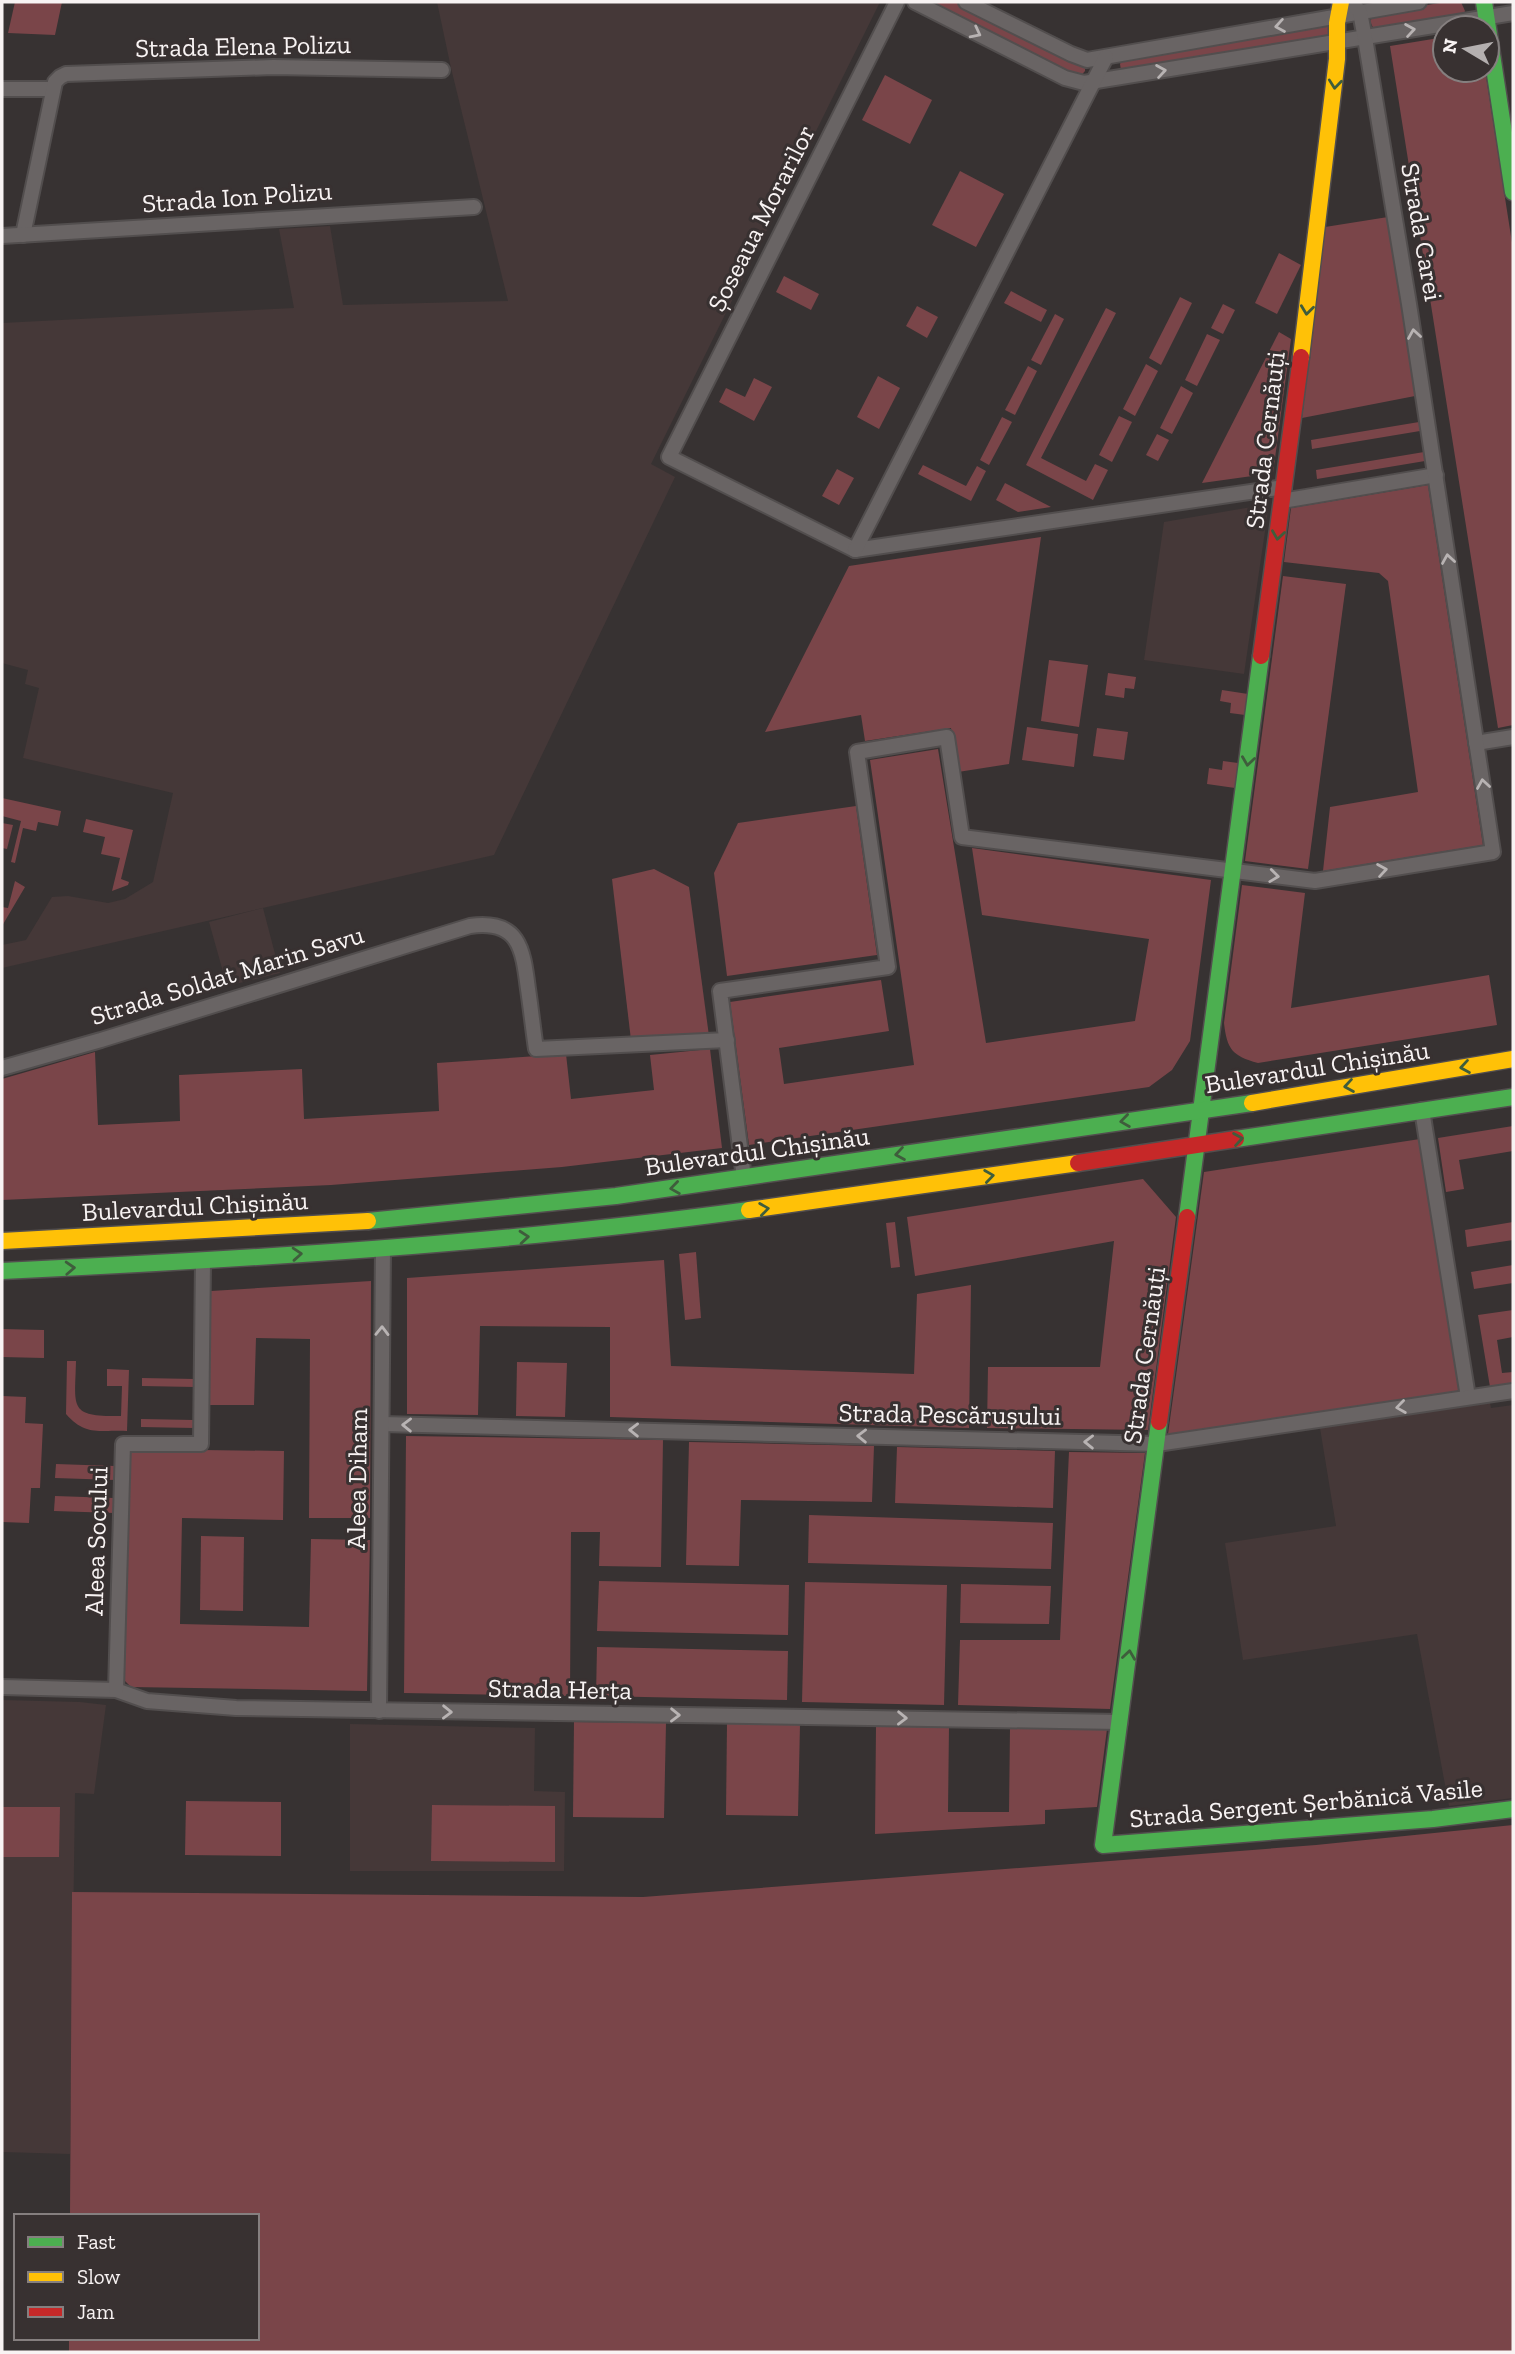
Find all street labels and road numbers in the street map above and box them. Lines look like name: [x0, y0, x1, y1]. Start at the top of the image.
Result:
street label: Strada Elena Polizu: [135, 28, 352, 64]
street label: Șoseaua Morarilor: [700, 119, 822, 317]
street label: Strada Carei: [1394, 161, 1450, 303]
street label: Strada Ion Polizu: [141, 174, 333, 220]
street label: Strada Cernăuți: [1238, 349, 1292, 531]
street label: Strada Soldat Marin Savu: [86, 918, 368, 1032]
street label: Bulevardul Chișinău: [1203, 1033, 1432, 1101]
street label: Bulevardul Chișinău: [643, 1119, 872, 1183]
street label: Bulevardul Chișinău: [81, 1184, 309, 1228]
street label: Strada Cernăuți: [1116, 1264, 1172, 1446]
street label: Strada Pescărușului: [838, 1396, 1062, 1432]
street label: Aleea Diham: [340, 1407, 374, 1550]
street label: Aleea Socului: [77, 1466, 115, 1616]
street label: Strada Herța: [488, 1672, 633, 1706]
street label: Strada Sergent Șerbănică Vasile: [1128, 1772, 1484, 1834]

